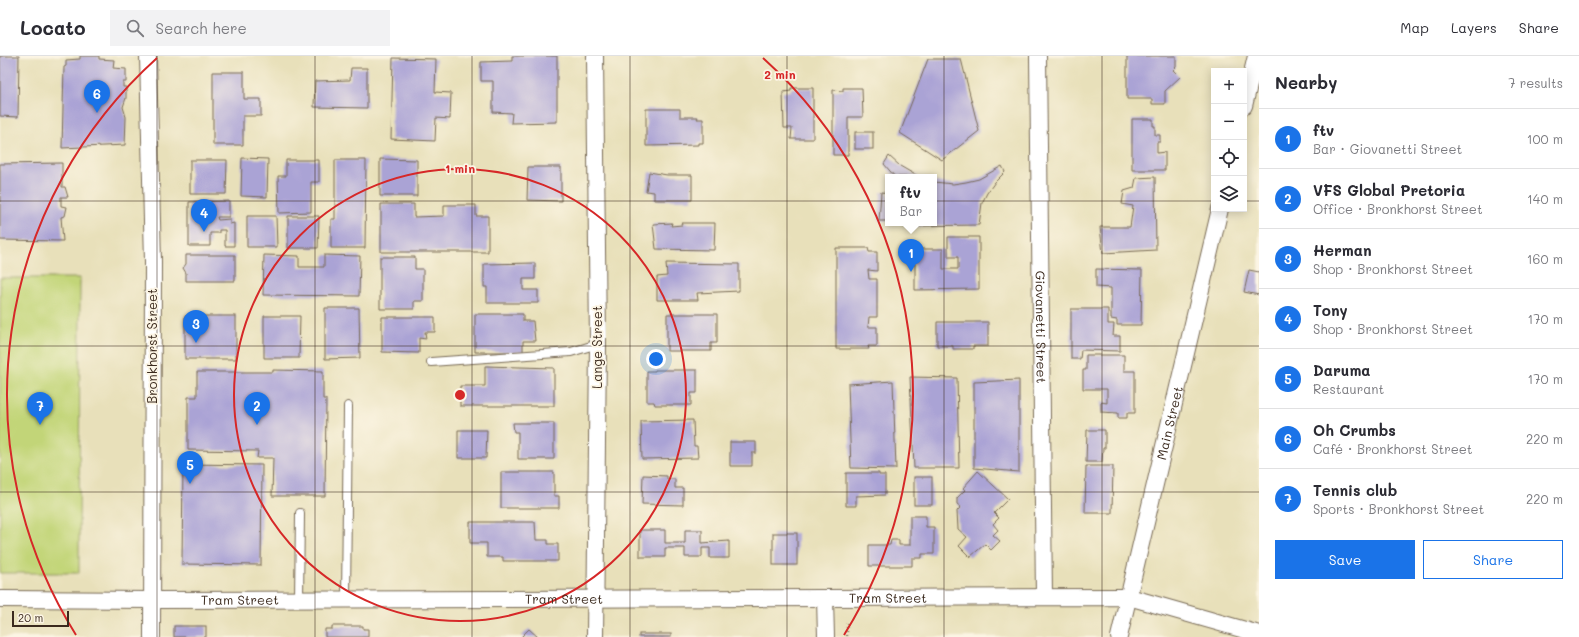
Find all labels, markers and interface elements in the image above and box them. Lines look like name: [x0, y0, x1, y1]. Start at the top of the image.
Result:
search box: [110, 10, 390, 46]
text: Locato: [20, 15, 86, 40]
icon: search: [124, 17, 146, 39]
text: Search here: [156, 18, 247, 38]
text: Map: [1400, 18, 1429, 37]
text: Layers: [1451, 18, 1497, 37]
text: Share: [1519, 18, 1559, 37]
text: 2 min: [764, 66, 796, 82]
map controls: [1211, 68, 1247, 212]
button: +: [1211, 68, 1247, 104]
text: Nearby: [1275, 71, 1337, 93]
text: 7 results: [1508, 74, 1563, 91]
pin: 6: [84, 80, 110, 113]
button: −: [1211, 104, 1247, 140]
text: ftv: [1313, 120, 1334, 140]
text: 1: [1285, 130, 1291, 147]
text: 100 m: [1527, 130, 1563, 147]
button: locate: [1211, 140, 1247, 176]
text: Bar · Giovanetti Street: [1313, 140, 1462, 157]
text: 1 min: [445, 160, 475, 176]
popup: [885, 174, 937, 226]
button: layers: [1211, 176, 1247, 212]
text: VFS Global Pretoria: [1313, 180, 1465, 200]
text: ftv: [900, 182, 921, 202]
text: 2: [1284, 190, 1292, 207]
text: 140 m: [1527, 190, 1563, 207]
pin: 4: [191, 199, 217, 232]
text: Office · Bronkhorst Street: [1313, 200, 1483, 217]
text: Bar: [900, 202, 922, 219]
pin: 1: [898, 239, 924, 272]
text: Herman: [1313, 240, 1372, 260]
text: 3: [1284, 250, 1292, 267]
text: 160 m: [1527, 250, 1563, 267]
text: Shop · Bronkhorst Street: [1313, 260, 1473, 277]
street label: Giovanetti Street: [1032, 271, 1051, 384]
street label: Bronkhorst Street: [143, 288, 160, 404]
text: Tony: [1313, 300, 1348, 320]
street label: Lange Street: [588, 305, 605, 389]
pin: 3: [183, 310, 209, 343]
text: 4: [1284, 310, 1292, 327]
text: 170 m: [1527, 310, 1563, 327]
text: Shop · Bronkhorst Street: [1313, 320, 1473, 337]
your location: [646, 349, 666, 369]
text: Daruma: [1313, 360, 1371, 380]
text: 5: [1284, 370, 1292, 387]
text: 170 m: [1527, 370, 1563, 387]
text: Restaurant: [1313, 380, 1384, 397]
street label: Main Street: [1152, 384, 1186, 461]
centre of rings: [453, 388, 467, 402]
pin: 7: [27, 392, 53, 425]
pin: 2: [244, 392, 270, 425]
text: Oh Crumbs: [1313, 420, 1396, 440]
text: 6: [1284, 430, 1292, 447]
text: 220 m: [1526, 430, 1563, 447]
text: Café · Bronkhorst Street: [1313, 440, 1473, 457]
pin: 5: [177, 451, 203, 484]
text: Tennis club: [1313, 480, 1397, 500]
text: 7: [1284, 490, 1292, 507]
text: 220 m: [1526, 490, 1563, 507]
text: Sports · Bronkhorst Street: [1313, 500, 1484, 517]
button: Save: [1275, 540, 1415, 579]
button: Share: [1423, 540, 1563, 579]
street label: Tram Street: [849, 589, 927, 606]
street label: Tram Street: [525, 590, 603, 607]
street label: Tram Street: [201, 591, 279, 608]
scale bar: [12, 609, 69, 628]
text: 20 m: [18, 610, 43, 625]

